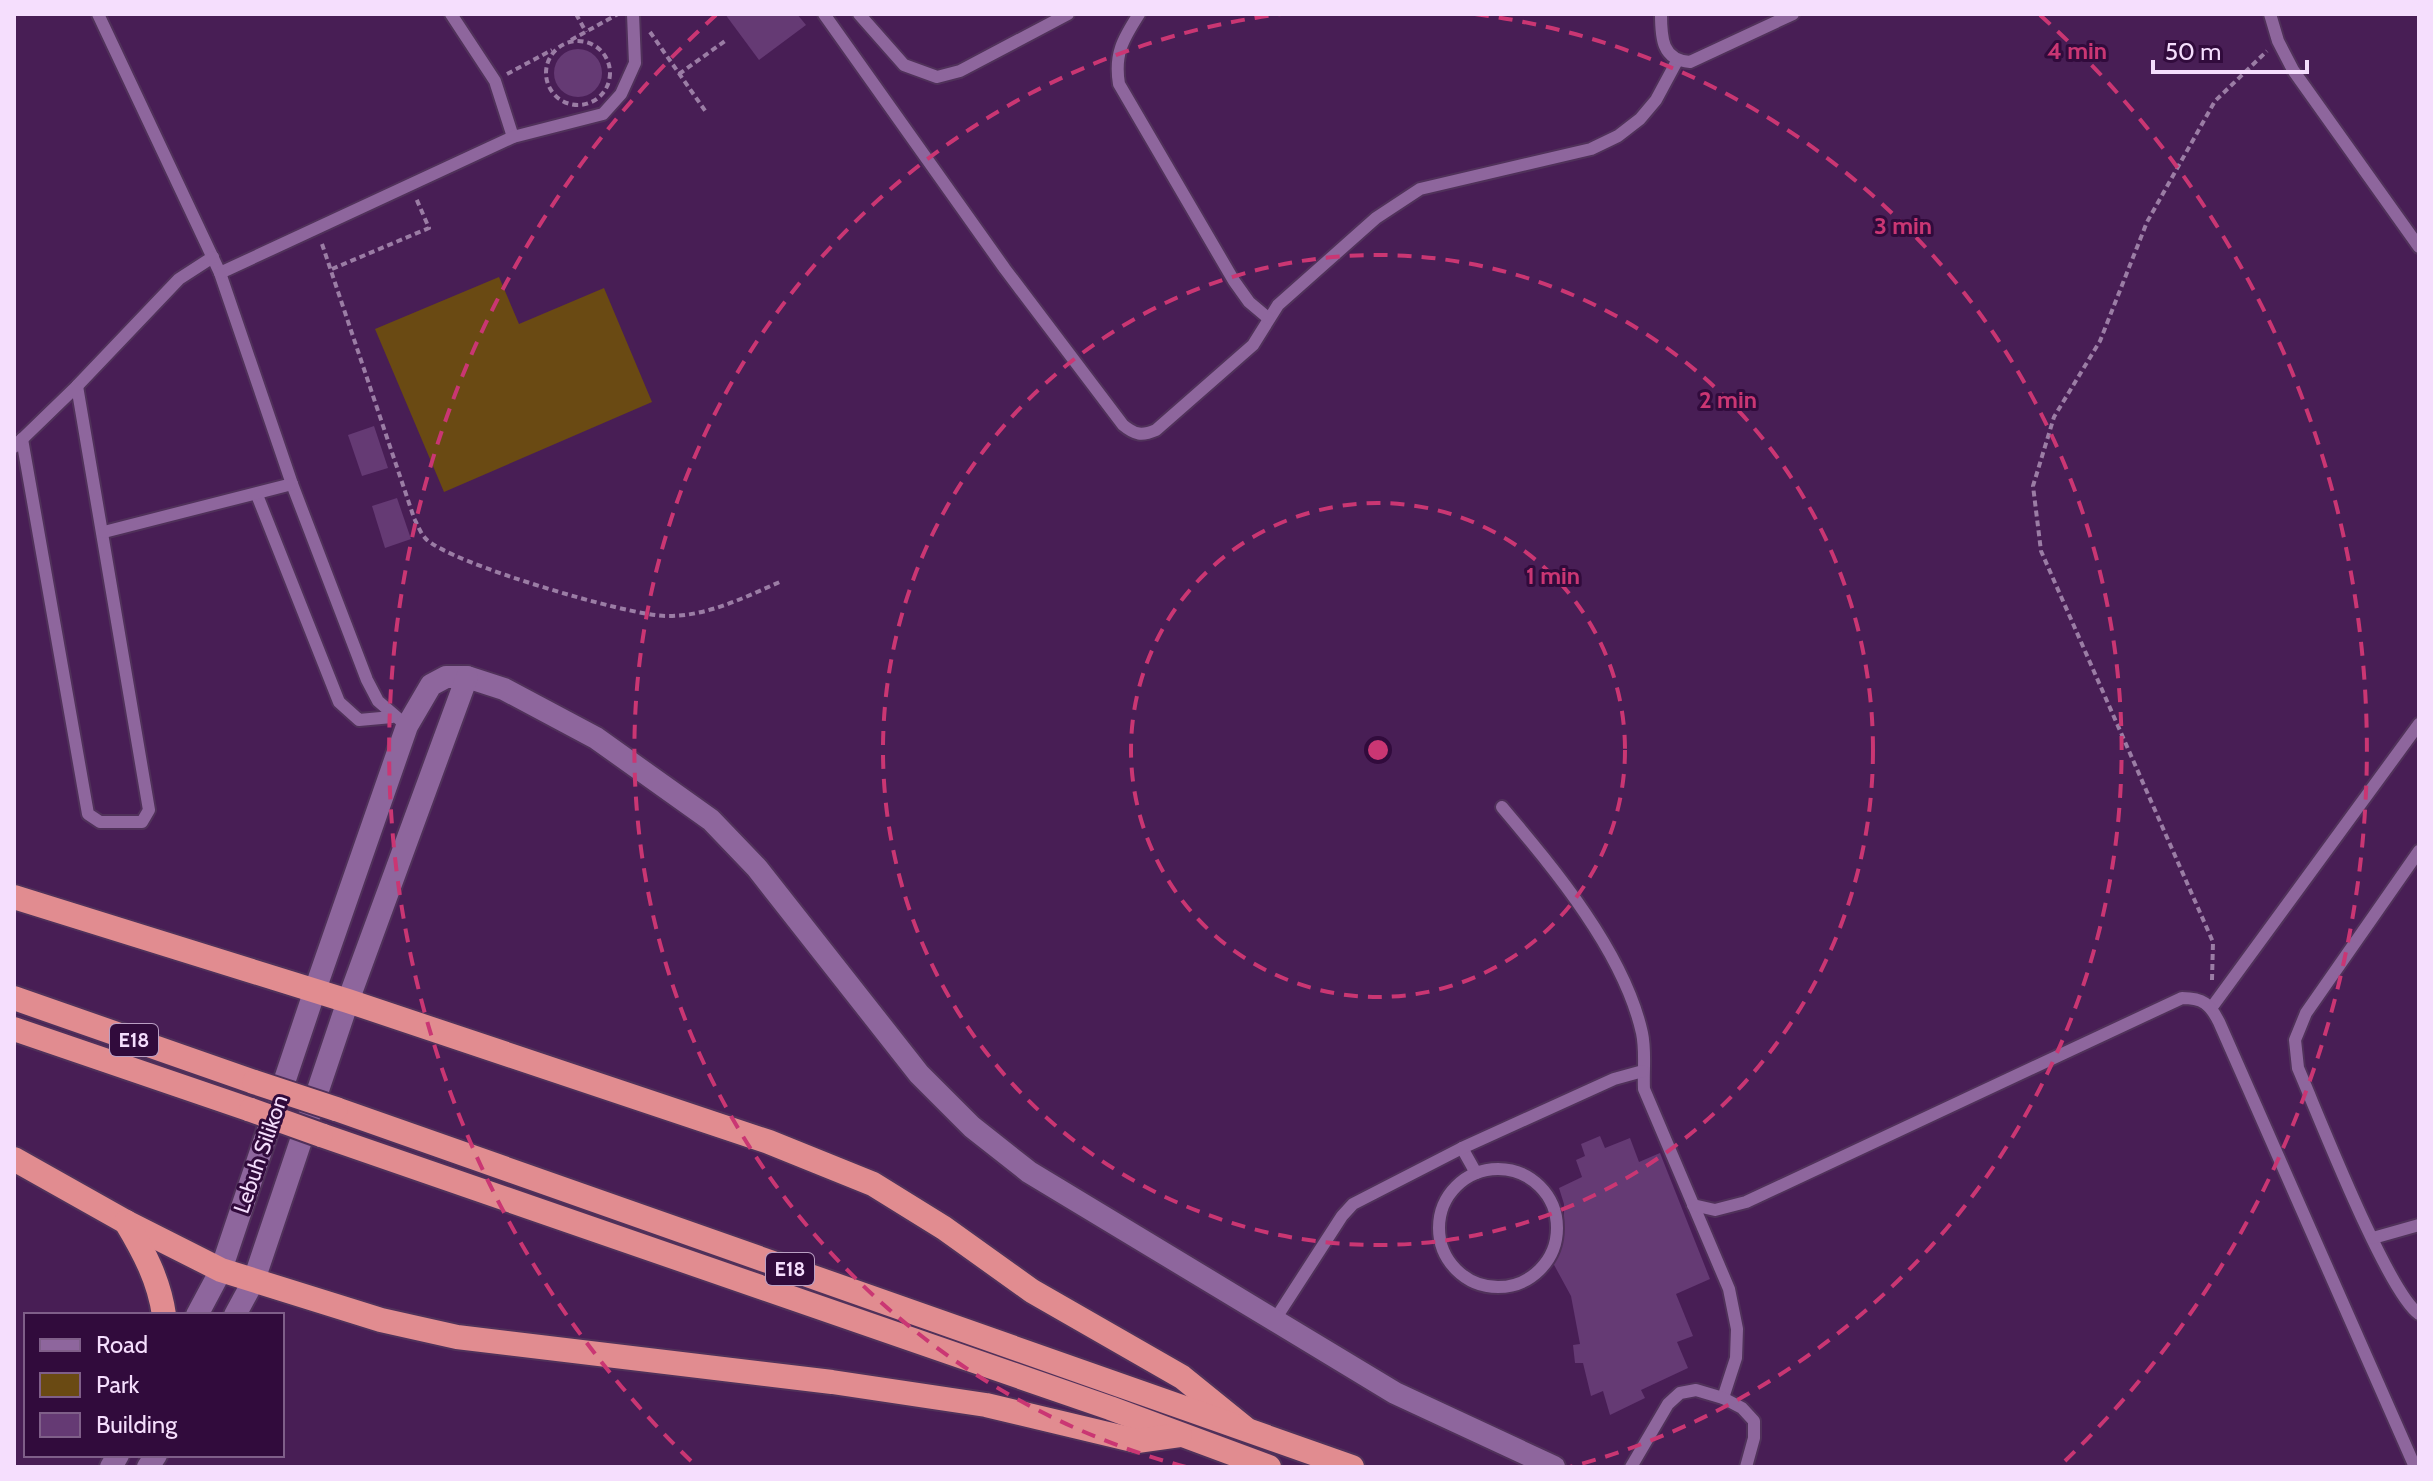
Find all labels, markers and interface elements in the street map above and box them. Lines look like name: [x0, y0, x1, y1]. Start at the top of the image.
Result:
scale bar: [2153, 24, 2307, 74]
text: 4 min: [2047, 36, 2107, 65]
text: 50 m: [2165, 37, 2221, 66]
text: 3 min: [1874, 211, 1932, 240]
text: 2 min: [1699, 385, 1757, 414]
text: 1 min: [1526, 561, 1580, 590]
centre of rings: [1364, 736, 1392, 764]
road number: E18: [110, 1024, 158, 1056]
street label: Lebuh Silikon: [228, 1091, 293, 1217]
road number: E18: [766, 1253, 814, 1285]
legend: [24, 1313, 284, 1457]
text: Road: [96, 1330, 148, 1359]
text: Park: [96, 1370, 139, 1399]
text: Building: [96, 1410, 178, 1439]

